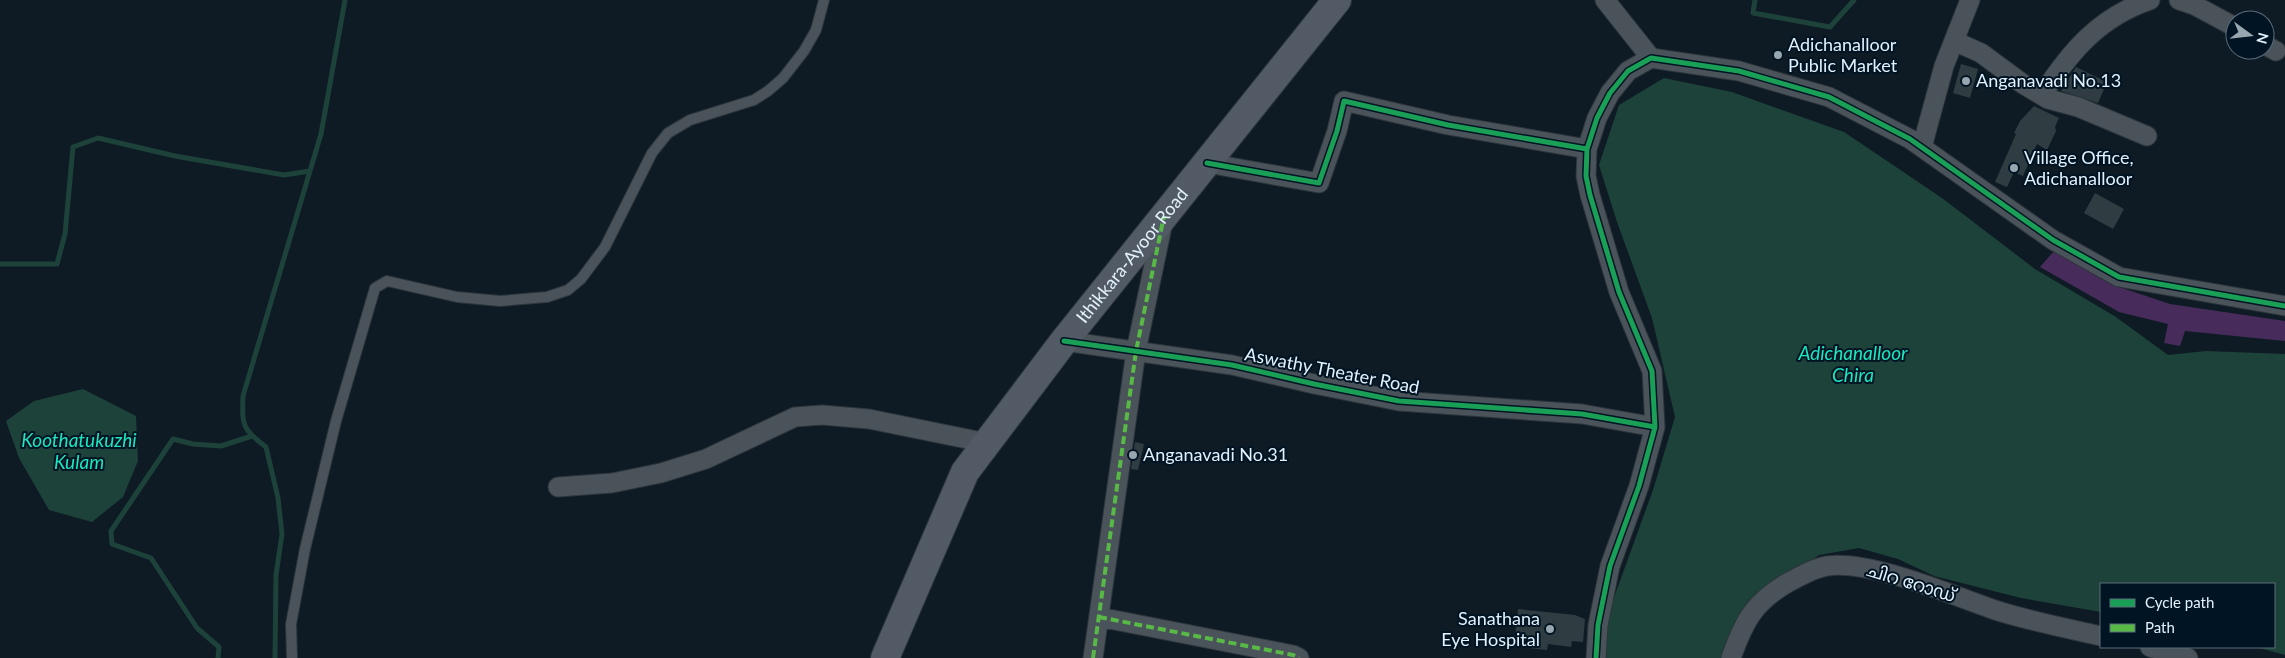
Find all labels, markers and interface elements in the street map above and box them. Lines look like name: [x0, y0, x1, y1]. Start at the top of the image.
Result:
north arrow: [2225, 10, 2275, 60]
text: N: [2253, 31, 2273, 46]
place label: Adichanalloor Public Market: [1788, 33, 1898, 76]
marker: Adichanalloor Public Market: [1772, 49, 1784, 61]
place label: Anganavadi No.13: [1976, 69, 2121, 91]
marker: Anganavadi No.13: [1960, 75, 1972, 87]
place label: Village Office, Adichanalloor: [2024, 146, 2134, 189]
marker: Village Office, Adichanalloor: [2008, 162, 2020, 174]
street label: Ithikkara-Ayoor Road: [1071, 183, 1192, 327]
water label: Adichanalloor Chira: [1797, 341, 1908, 386]
street label: Aswathy Theater Road: [1243, 342, 1421, 398]
water label: Koothatukuzhi Kulam: [21, 428, 137, 473]
place label: Anganavadi No.31: [1143, 443, 1288, 465]
marker: Anganavadi No.31: [1127, 449, 1139, 461]
street label: ചിറ റോഡ്: [1864, 558, 1960, 607]
legend: [2100, 583, 2275, 648]
text: Cycle path: [2145, 593, 2214, 611]
place label: Sanathana Eye Hospital: [1441, 607, 1540, 650]
text: Path: [2145, 618, 2175, 636]
marker: Sanathana Eye Hospital: [1544, 623, 1556, 635]

